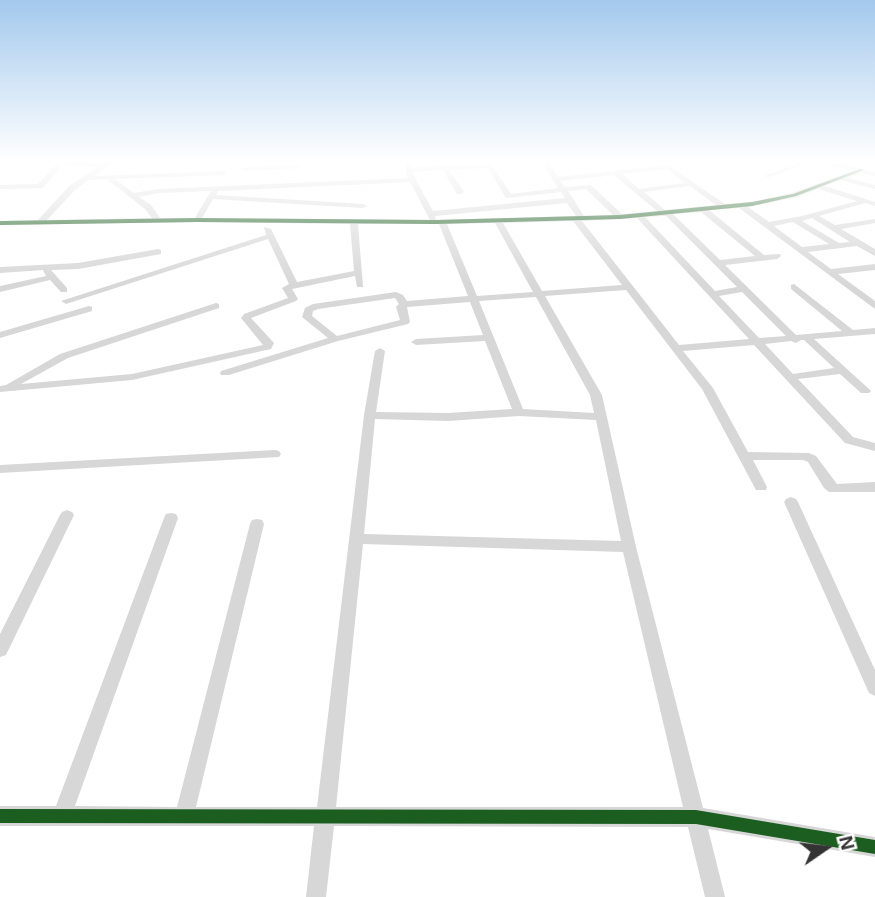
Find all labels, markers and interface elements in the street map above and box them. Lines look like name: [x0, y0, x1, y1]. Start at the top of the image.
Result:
north arrow: [791, 813, 861, 883]
text: N: [835, 834, 859, 852]

